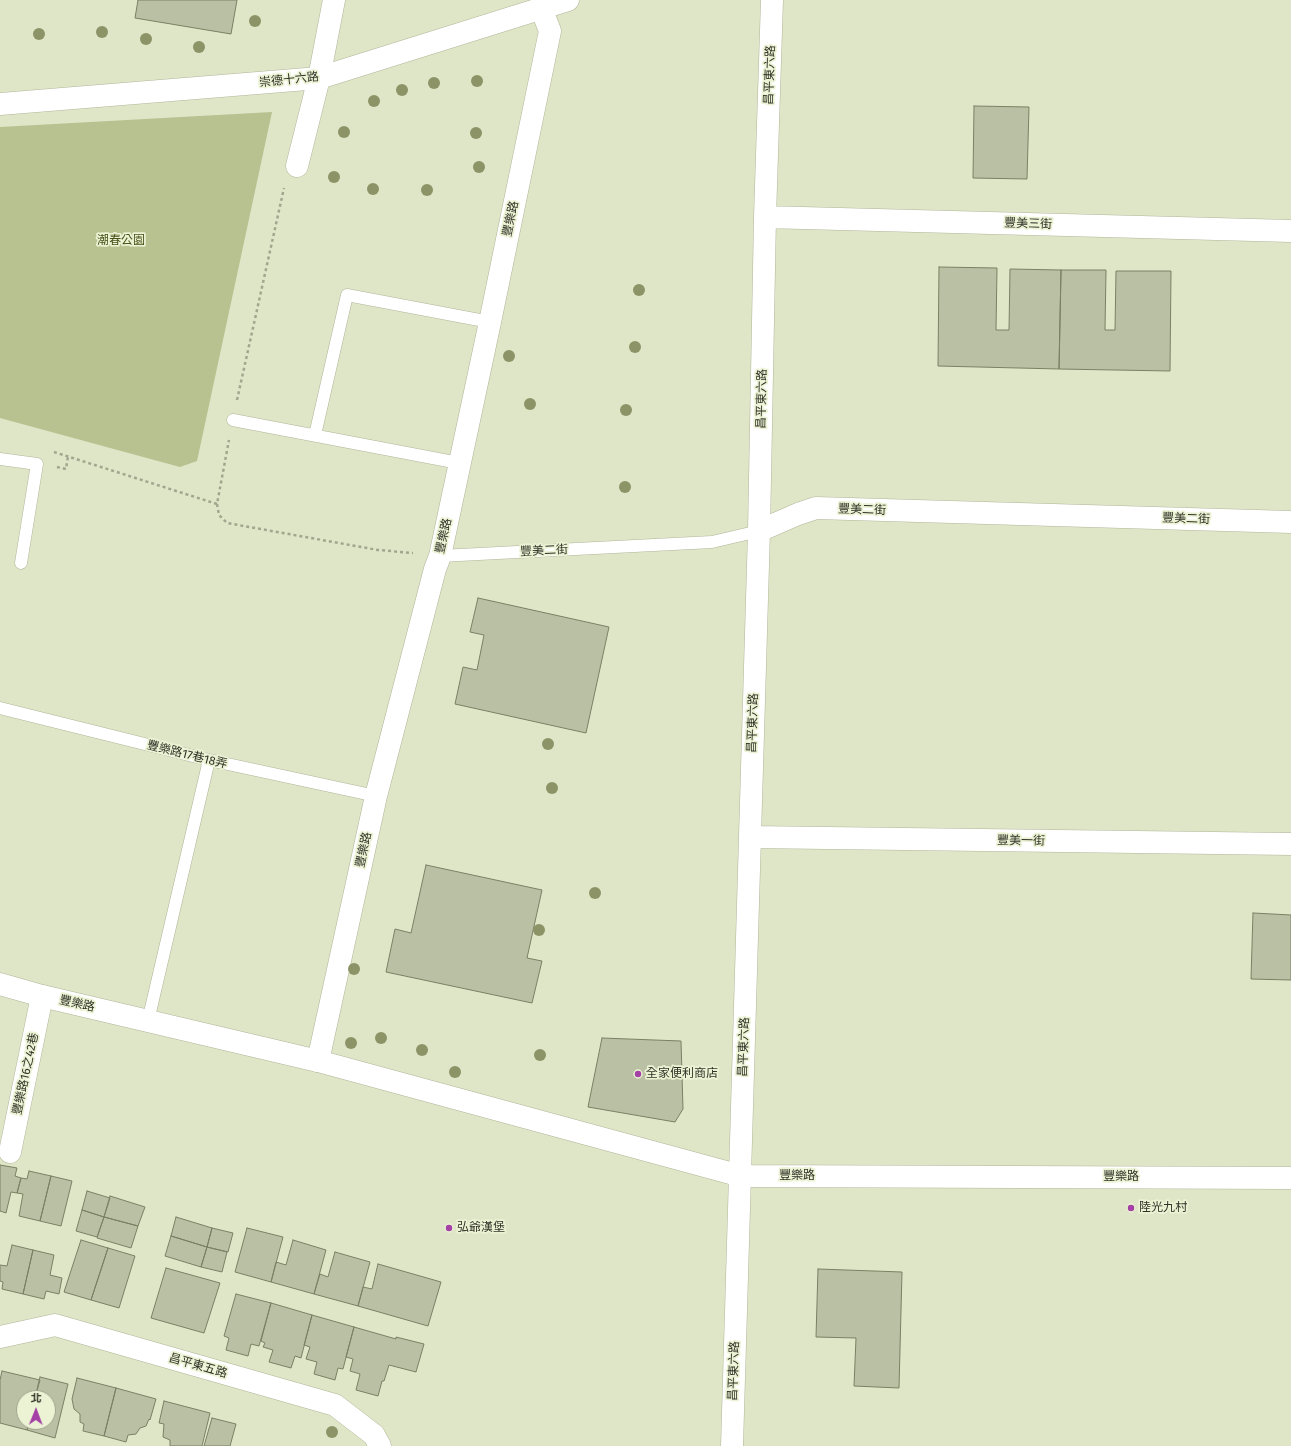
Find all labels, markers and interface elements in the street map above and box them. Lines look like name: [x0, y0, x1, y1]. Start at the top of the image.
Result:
street label: 昌平東六路: [762, 45, 778, 105]
street label: 崇德十六路: [258, 70, 320, 90]
street label: 豐樂路: [500, 200, 522, 238]
street label: 豐美三街: [1004, 216, 1052, 232]
park label: 潮春公園: [97, 234, 145, 248]
street label: 昌平東六路: [754, 369, 770, 429]
street label: 豐美二街: [838, 502, 886, 518]
street label: 豐美二街: [1162, 511, 1210, 527]
street label: 豐樂路: [433, 517, 455, 555]
street label: 豐美二街: [520, 543, 568, 559]
street label: 昌平東六路: [745, 693, 761, 753]
street label: 豐樂路17巷18弄: [145, 738, 229, 772]
street label: 豐樂路: [353, 831, 375, 869]
street label: 豐美一街: [997, 833, 1045, 849]
street label: 豐樂路: [58, 993, 96, 1015]
street label: 昌平東六路: [736, 1017, 752, 1077]
street label: 豐樂路16之42巷: [10, 1032, 42, 1116]
place label: 全家便利商店: [646, 1067, 718, 1081]
marker: 全家便利商店: [633, 1069, 643, 1079]
street label: 豐樂路: [779, 1169, 815, 1183]
street label: 豐樂路: [1103, 1170, 1139, 1184]
place label: 陸光九村: [1139, 1201, 1187, 1215]
marker: 陸光九村: [1126, 1203, 1136, 1213]
place label: 弘爺漢堡: [457, 1221, 505, 1235]
marker: 弘爺漢堡: [444, 1223, 454, 1233]
street label: 昌平東六路: [726, 1341, 742, 1401]
street label: 昌平東五路: [167, 1351, 229, 1381]
north arrow: [16, 1390, 56, 1430]
text: 北: [31, 1392, 42, 1405]

